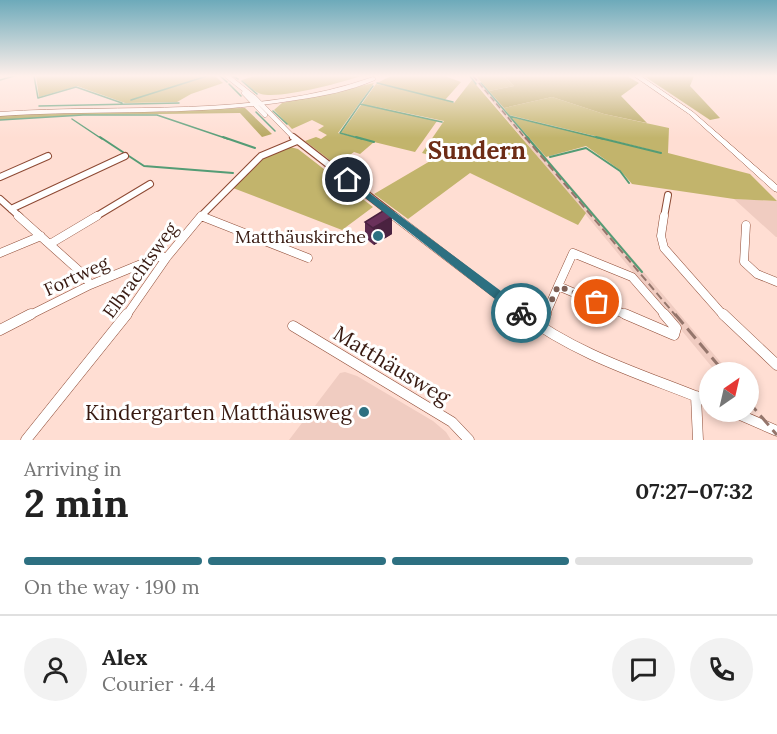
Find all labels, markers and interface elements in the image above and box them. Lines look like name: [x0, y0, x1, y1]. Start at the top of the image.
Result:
district label: Sundern: [428, 135, 526, 166]
pin: [322, 154, 373, 205]
icon: home: [331, 163, 364, 196]
street label: Elbrachtsweg: [98, 217, 183, 322]
place label: Matthäuskirche: [235, 225, 366, 248]
marker: Matthäuskirche: [371, 229, 385, 243]
street label: Fortweg: [40, 251, 113, 301]
pin: [571, 276, 622, 327]
courier: [491, 283, 551, 343]
icon: bag: [580, 285, 613, 318]
icon: bike: [505, 297, 538, 330]
street label: Matthäusweg: [329, 320, 456, 411]
north arrow: [699, 362, 759, 422]
map controls: [699, 362, 759, 422]
place label: Kindergarten Matthäusweg: [85, 399, 352, 426]
marker: Kindergarten Matthäusweg: [357, 405, 371, 419]
text: Arriving in: [24, 456, 121, 481]
text: 07:27–07:32: [635, 477, 753, 505]
text: 2 min: [24, 478, 129, 528]
text: On the way · 190 m: [24, 574, 200, 599]
button: person: [24, 638, 87, 701]
button: chat: [612, 638, 675, 701]
button: phone: [690, 638, 753, 701]
text: Alex: [102, 643, 147, 671]
text: Courier · 4.4: [102, 671, 216, 696]

